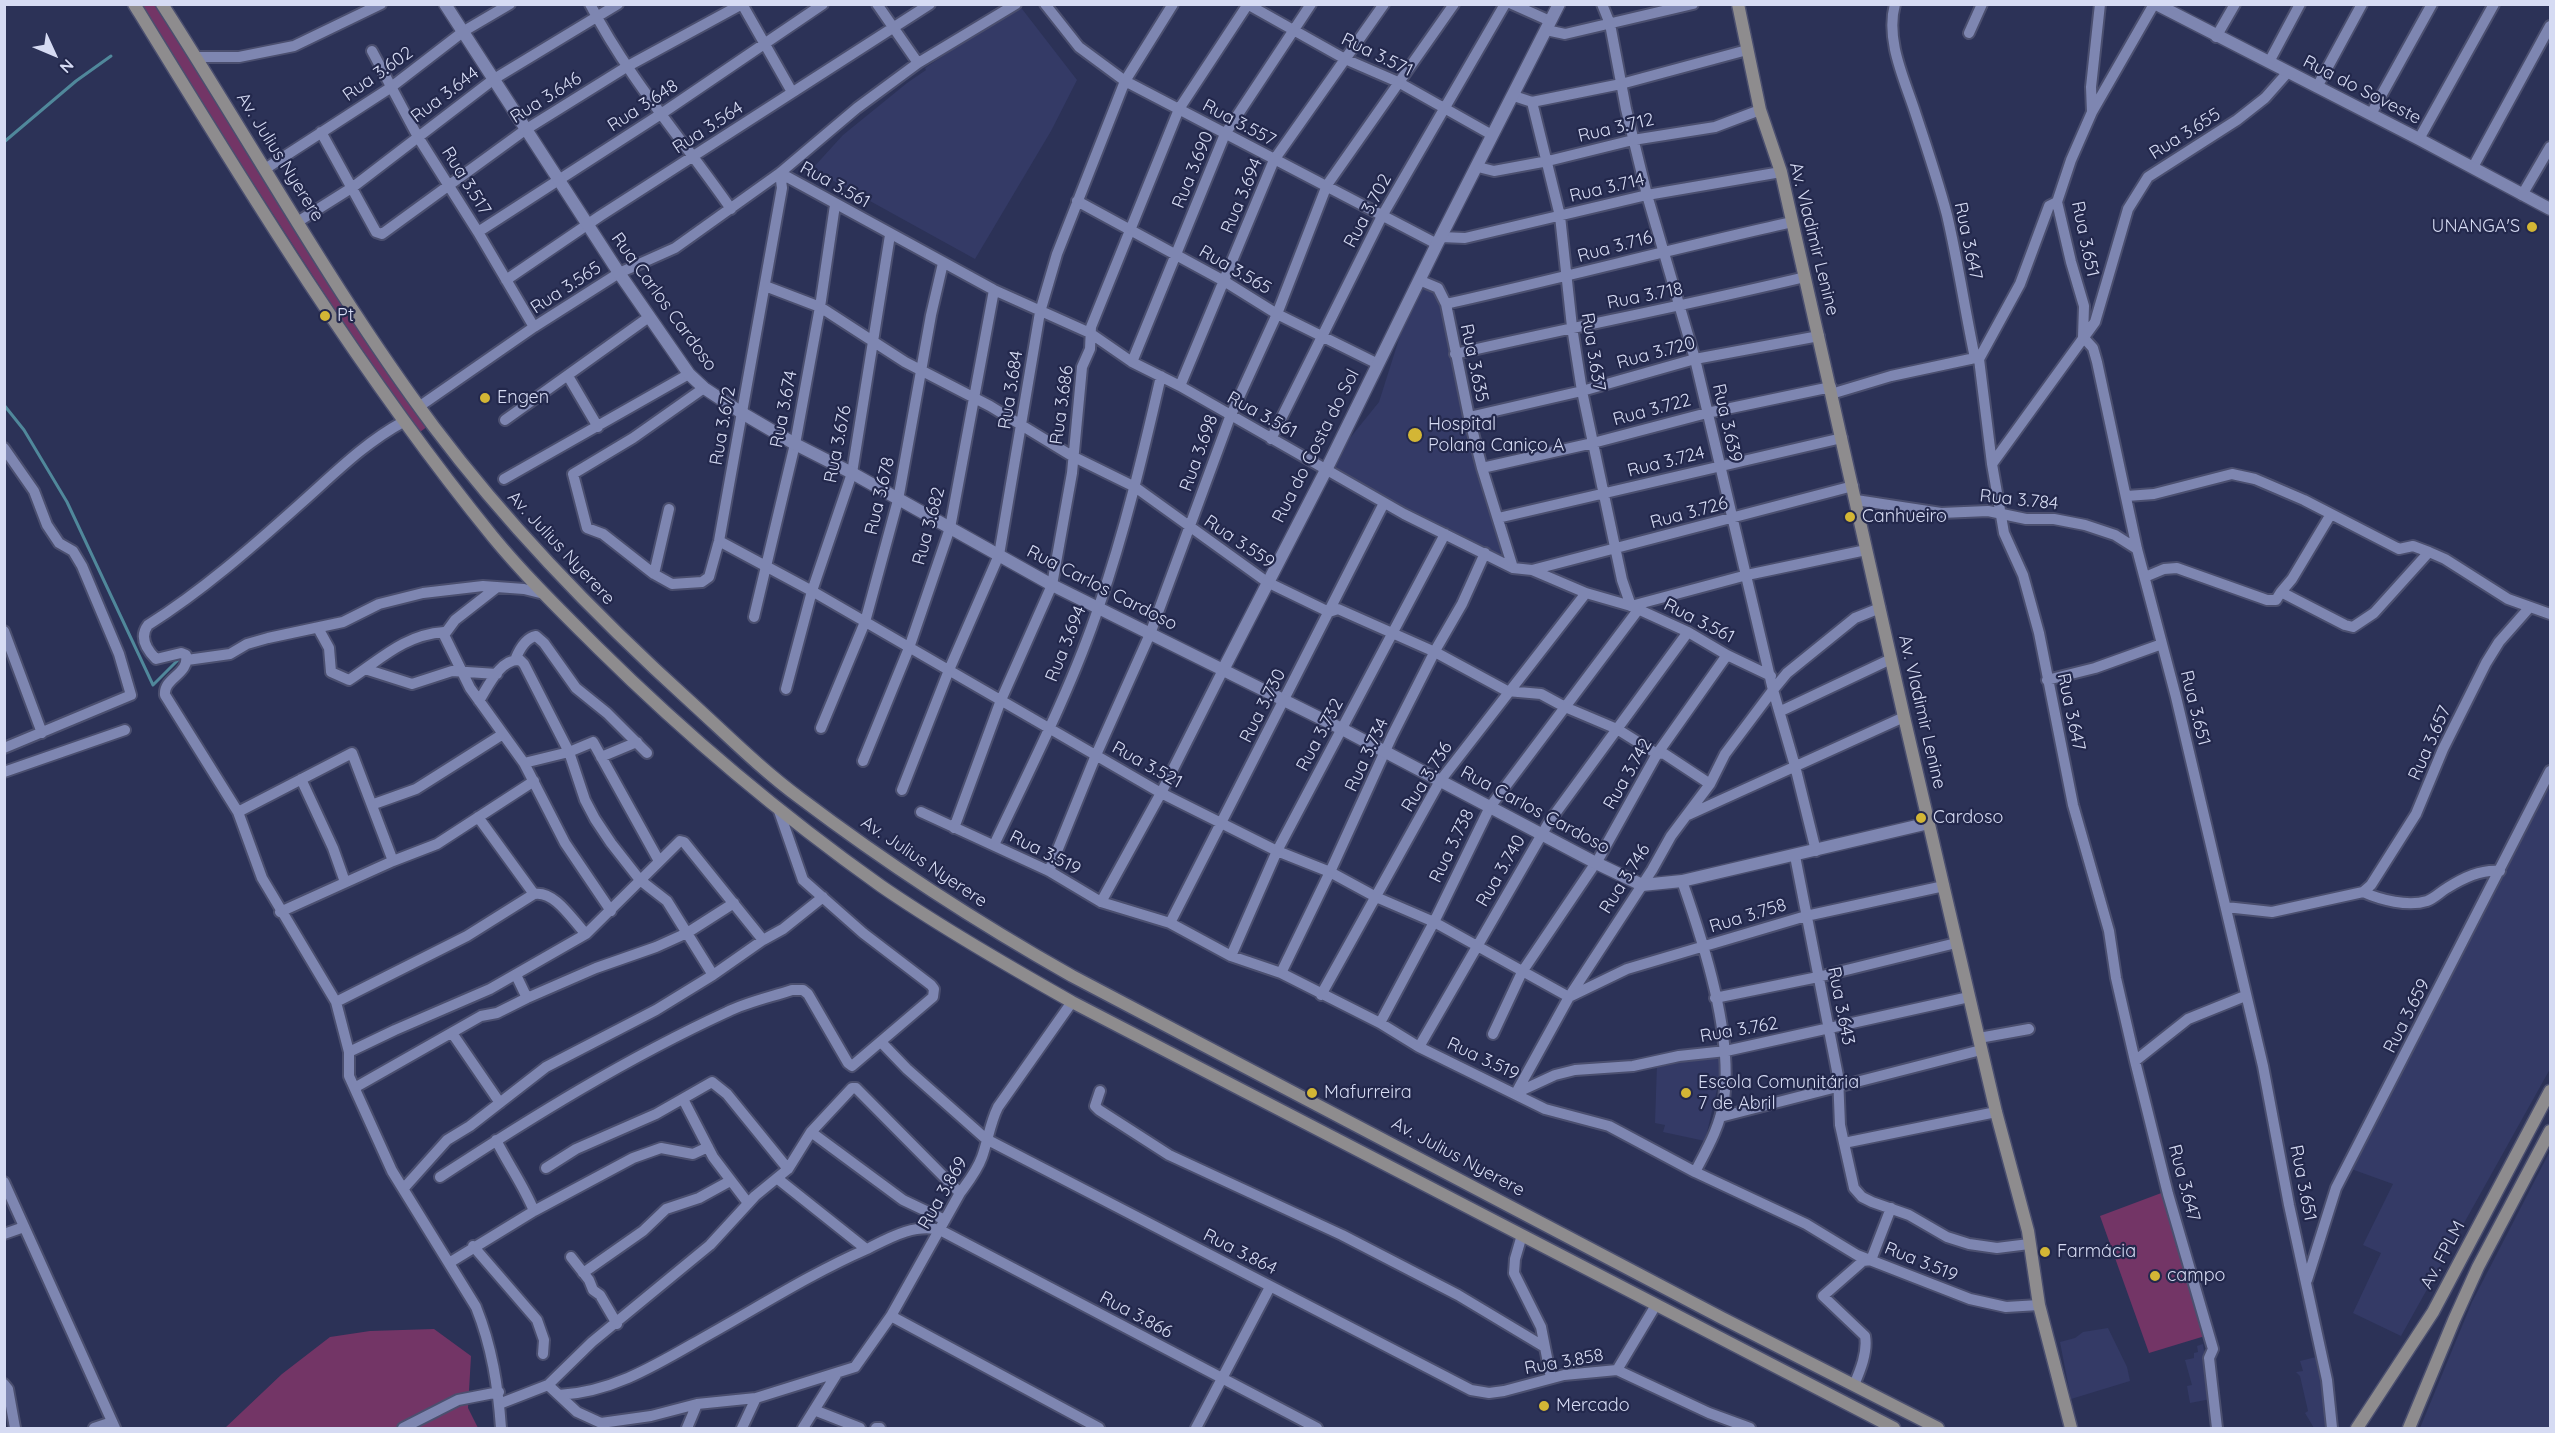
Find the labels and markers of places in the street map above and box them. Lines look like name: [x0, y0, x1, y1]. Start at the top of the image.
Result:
place label: UNANGA'S: [2432, 216, 2520, 238]
marker: UNANGA'S: [2525, 220, 2539, 234]
place label: Pt: [337, 305, 354, 327]
marker: Pt: [318, 309, 332, 323]
place label: Engen: [497, 387, 549, 409]
marker: Engen: [478, 391, 492, 405]
place label: Hospital Polana Caniço A: [1428, 414, 1564, 456]
marker: Hospital Polana Caniço A: [1406, 426, 1424, 444]
place label: Canhueiro: [1862, 506, 1947, 528]
marker: Canhueiro: [1843, 510, 1857, 524]
place label: Cardoso: [1933, 807, 2003, 829]
marker: Cardoso: [1914, 811, 1928, 825]
place label: Escola Comunitária 7 de Abril: [1698, 1072, 1859, 1114]
place label: Mafurreira: [1324, 1082, 1412, 1104]
marker: Mafurreira: [1305, 1086, 1319, 1100]
marker: Escola Comunitária 7 de Abril: [1679, 1086, 1693, 1100]
place label: Farmácia: [2057, 1241, 2136, 1263]
marker: Farmácia: [2038, 1245, 2052, 1259]
place label: campo: [2167, 1265, 2225, 1287]
marker: campo: [2148, 1269, 2162, 1283]
place label: Mercado: [1556, 1395, 1630, 1417]
marker: Mercado: [1537, 1399, 1551, 1413]

